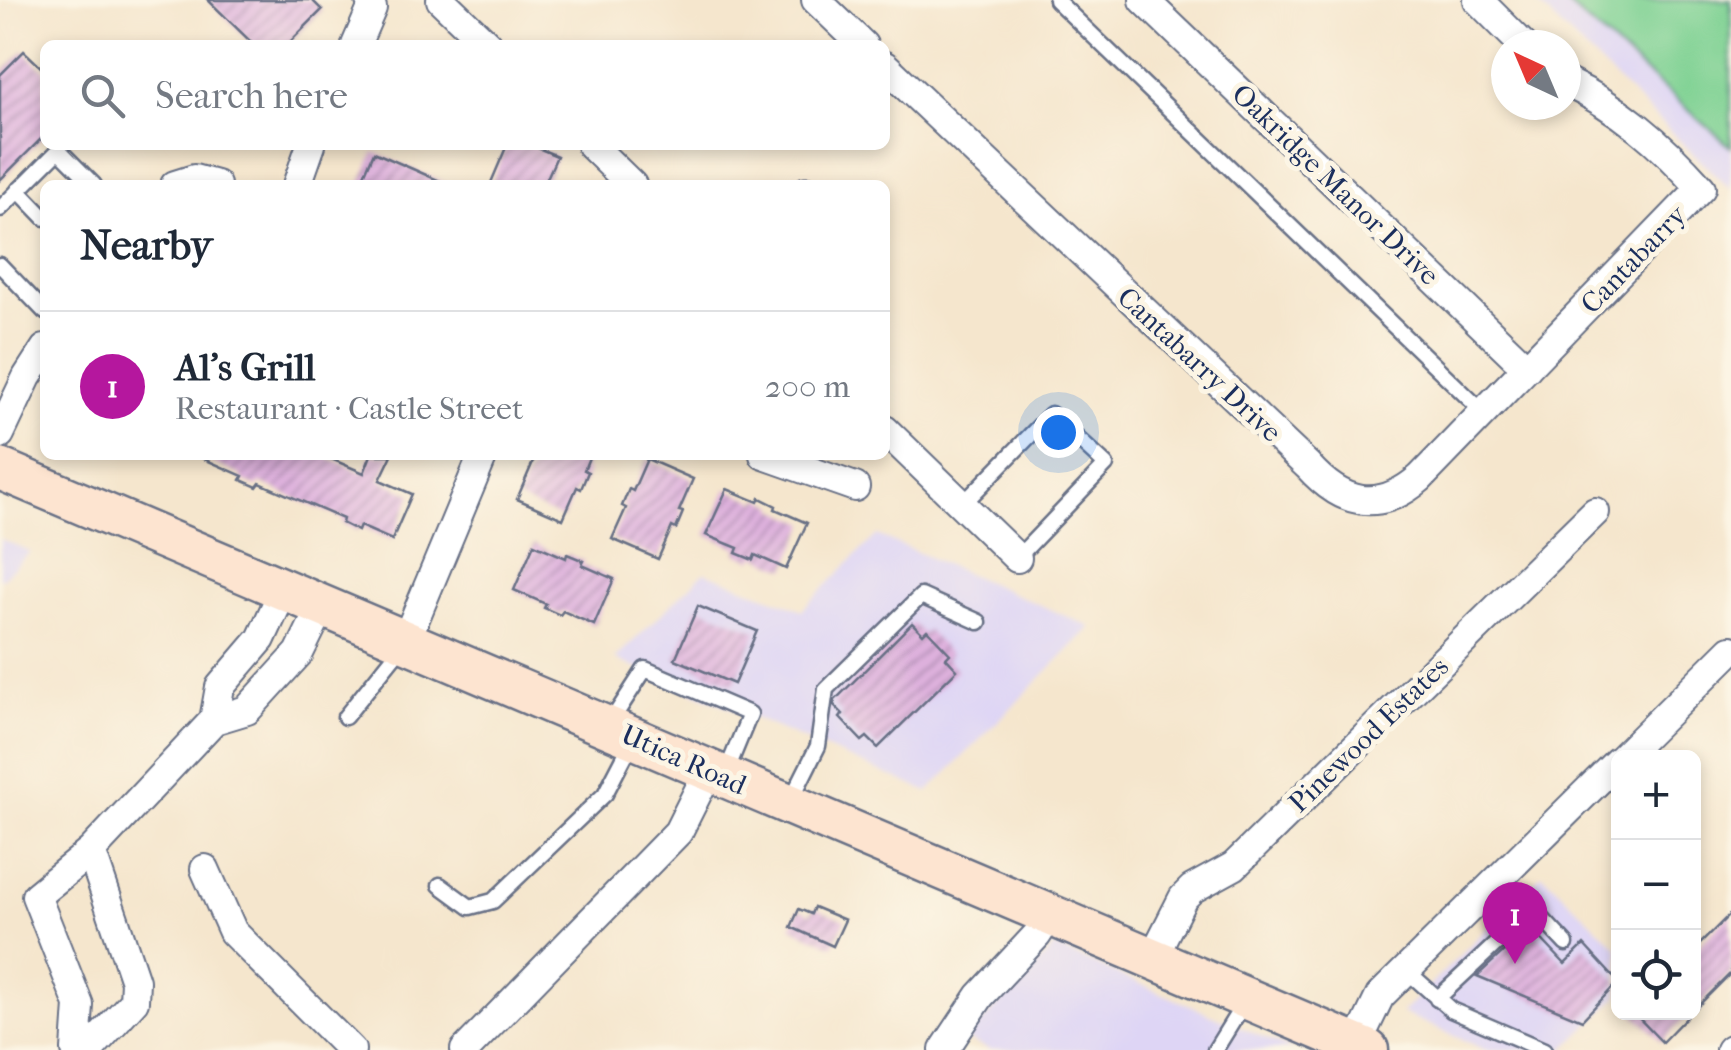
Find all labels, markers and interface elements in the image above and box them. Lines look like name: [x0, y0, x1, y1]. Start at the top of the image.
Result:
north arrow: [1491, 30, 1581, 120]
search box: [40, 40, 890, 150]
icon: search: [75, 68, 130, 123]
text: Search here: [155, 73, 348, 118]
street label: Oakridge Manor Drive: [1225, 77, 1446, 292]
street label: Cantabarry: [1574, 198, 1694, 320]
text: Nearby: [80, 221, 212, 270]
street label: Cantabarry Drive: [1111, 280, 1288, 449]
text: Al's Grill: [175, 345, 316, 390]
text: 1: [107, 368, 118, 405]
text: 200 m: [765, 368, 850, 405]
text: Restaurant · Castle Street: [175, 390, 523, 427]
your location: [1033, 407, 1084, 458]
street label: Pinewood Estates: [1282, 650, 1455, 819]
street label: Utica Road: [616, 717, 752, 802]
map controls: [1611, 750, 1701, 1020]
button: +: [1611, 750, 1701, 840]
button: −: [1611, 840, 1701, 930]
pin: 1: [1482, 882, 1548, 964]
button: locate: [1611, 930, 1701, 1020]

